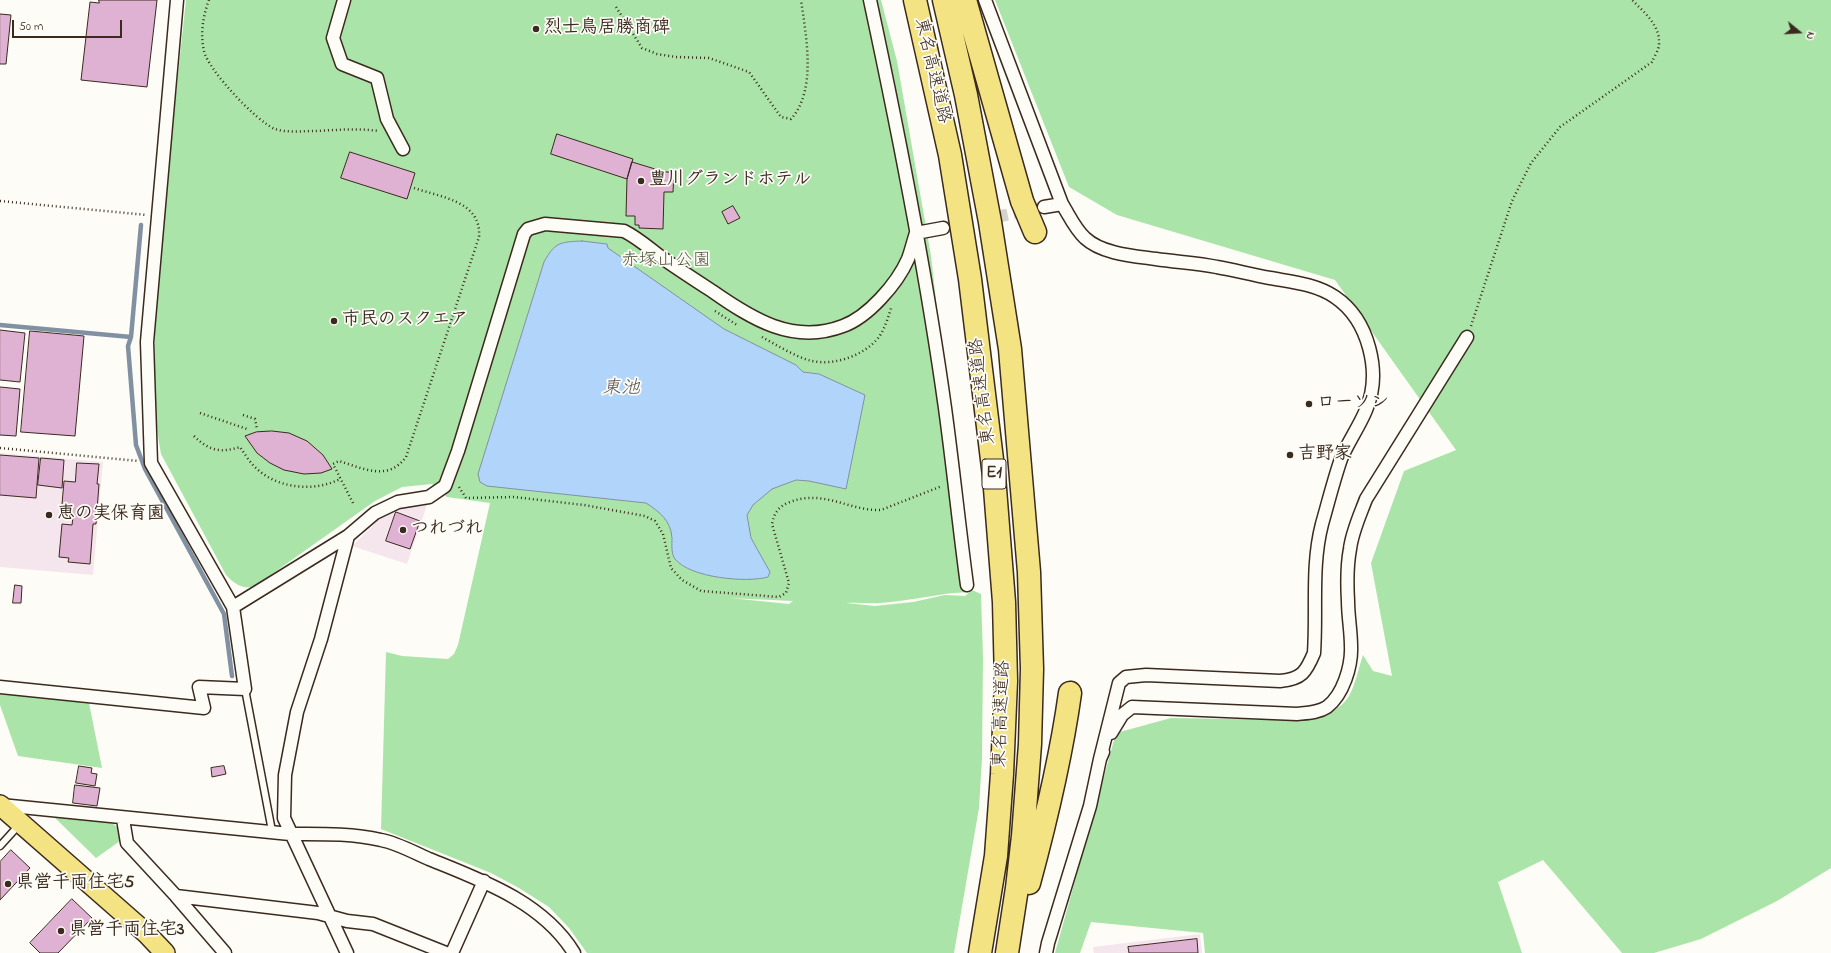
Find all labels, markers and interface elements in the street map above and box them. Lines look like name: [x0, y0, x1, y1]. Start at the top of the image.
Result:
scale bar: [14, 12, 124, 38]
north arrow: [1779, 12, 1819, 52]
street label: 東名高速道路: [908, 16, 954, 126]
text: 50 m: [19, 18, 43, 36]
place label: 烈士鳥居勝商碑: [544, 18, 670, 40]
marker: 烈士鳥居勝商碑: [531, 24, 541, 34]
text: N: [1802, 30, 1819, 42]
place label: 豊川グランドホテル: [649, 170, 811, 192]
marker: 豊川グランドホテル: [636, 176, 646, 186]
park label: 赤塚山公園: [621, 251, 711, 273]
place label: 市民のスクエア: [342, 310, 468, 332]
marker: 市民のスクエア: [329, 316, 339, 326]
street label: 東名高速道路: [967, 336, 1001, 446]
water label: 東池: [602, 379, 640, 401]
place label: ローソン: [1317, 393, 1389, 415]
marker: ローソン: [1304, 399, 1314, 409]
place label: 吉野家: [1298, 444, 1352, 466]
marker: 吉野家: [1285, 450, 1295, 460]
road number: E1: [982, 459, 1006, 489]
place label: 恵の実保育園: [57, 504, 165, 526]
marker: 恵の実保育園: [44, 510, 54, 520]
place label: つれづれ: [411, 519, 483, 541]
marker: つれづれ: [398, 525, 408, 535]
street label: 東名高速道路: [990, 660, 1016, 768]
place label: 県営千両住宅5: [16, 873, 134, 895]
marker: 県営千両住宅5: [3, 879, 13, 889]
place label: 県営千両住宅3: [69, 920, 184, 942]
marker: 県営千両住宅3: [56, 926, 66, 936]

